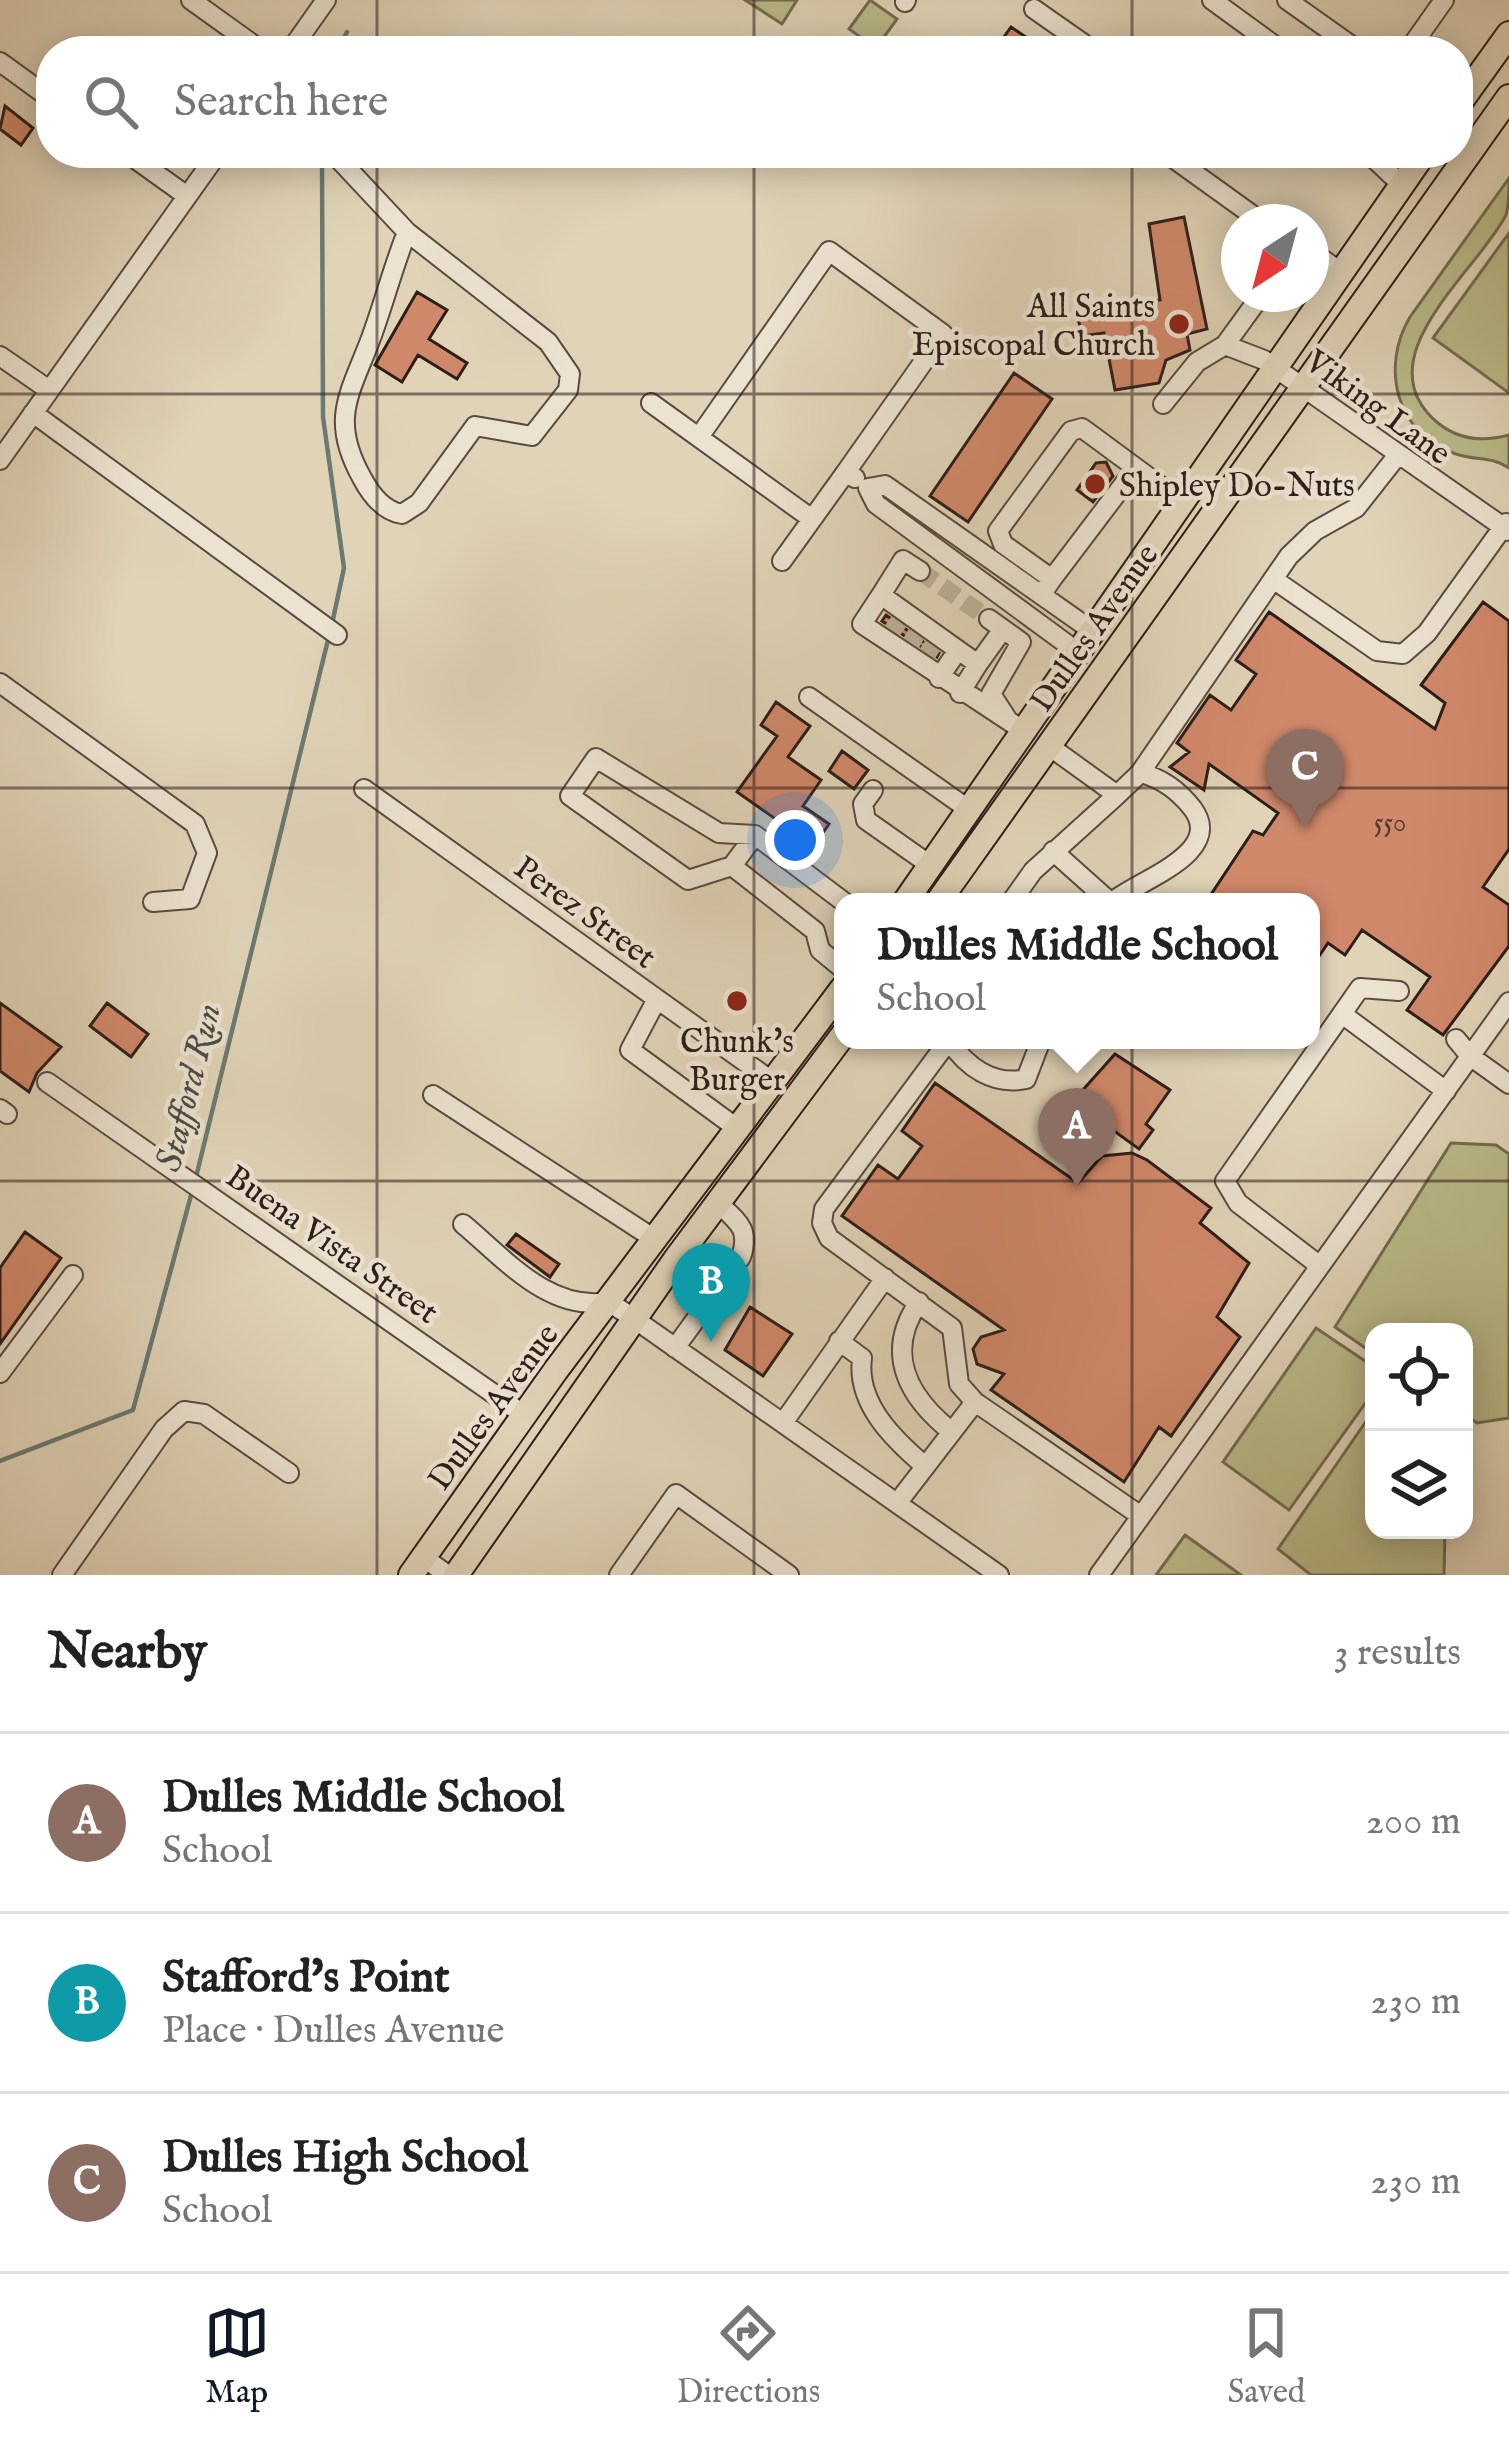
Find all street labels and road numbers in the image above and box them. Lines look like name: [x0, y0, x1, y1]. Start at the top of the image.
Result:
street label: Viking Lane: [1295, 341, 1458, 475]
street label: Dulles Avenue: [1022, 536, 1169, 721]
street label: Perez Street: [505, 848, 664, 979]
street label: Buena Vista Street: [217, 1157, 446, 1334]
street label: Dulles Avenue: [420, 1316, 569, 1500]

